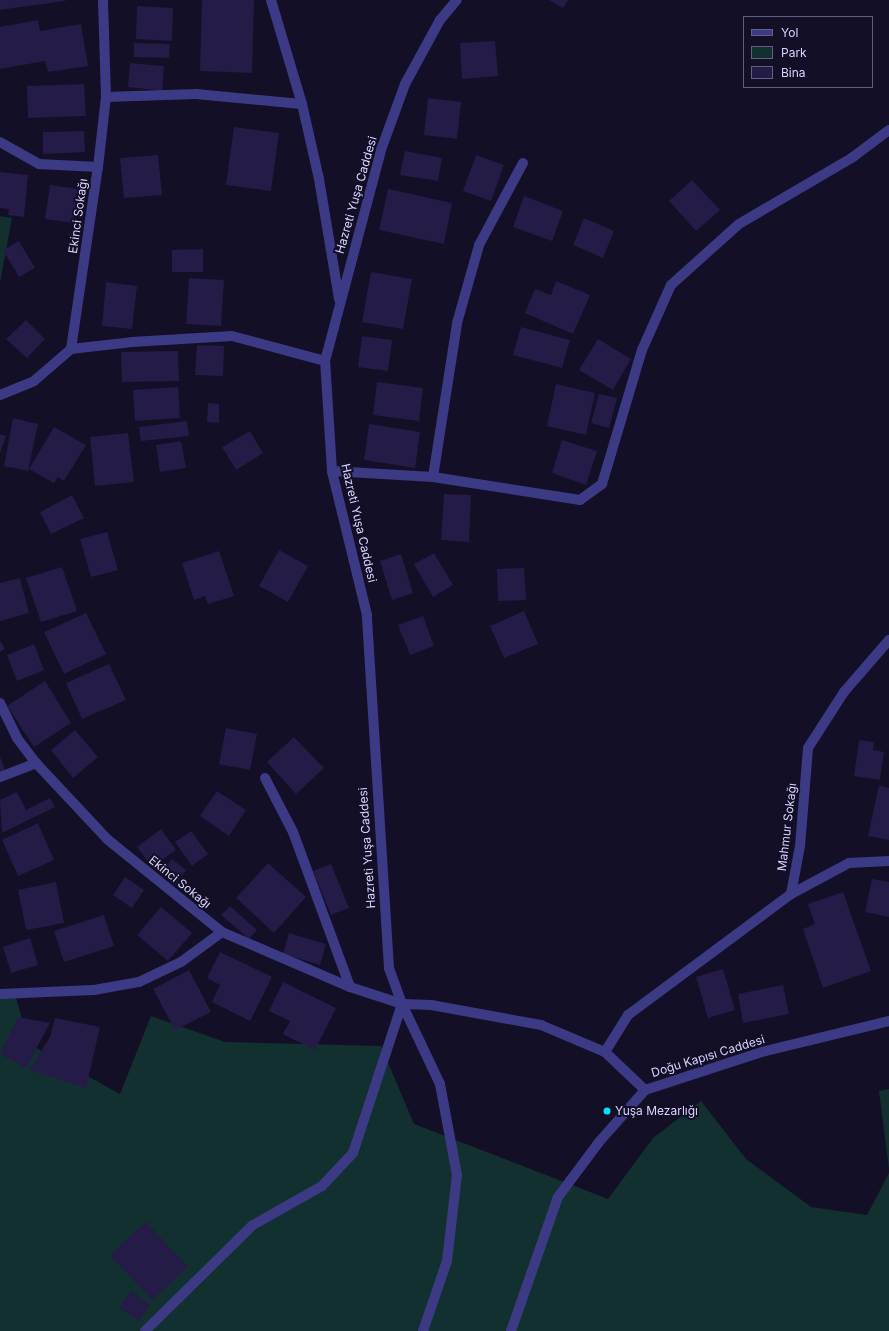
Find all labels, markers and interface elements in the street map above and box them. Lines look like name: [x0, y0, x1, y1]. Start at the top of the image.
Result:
legend: [743, 16, 873, 88]
text: Yol: [781, 25, 798, 40]
text: Park: [781, 45, 807, 60]
text: Bina: [781, 65, 806, 80]
street label: Hazreti Yuşa Caddesi: [332, 135, 380, 255]
street label: Ekinci Sokağı: [66, 178, 90, 254]
street label: Hazreti Yuşa Caddesi: [338, 462, 380, 584]
street label: Mahmur Sokağı: [774, 782, 800, 872]
street label: Hazreti Yuşa Caddesi: [356, 787, 378, 909]
street label: Ekinci Sokağı: [146, 853, 214, 911]
street label: Doğu Kapısı Caddesi: [650, 1032, 766, 1080]
place label: Yuşa Mezarlığı: [615, 1104, 698, 1118]
marker: Yuşa Mezarlığı: [602, 1106, 612, 1116]

